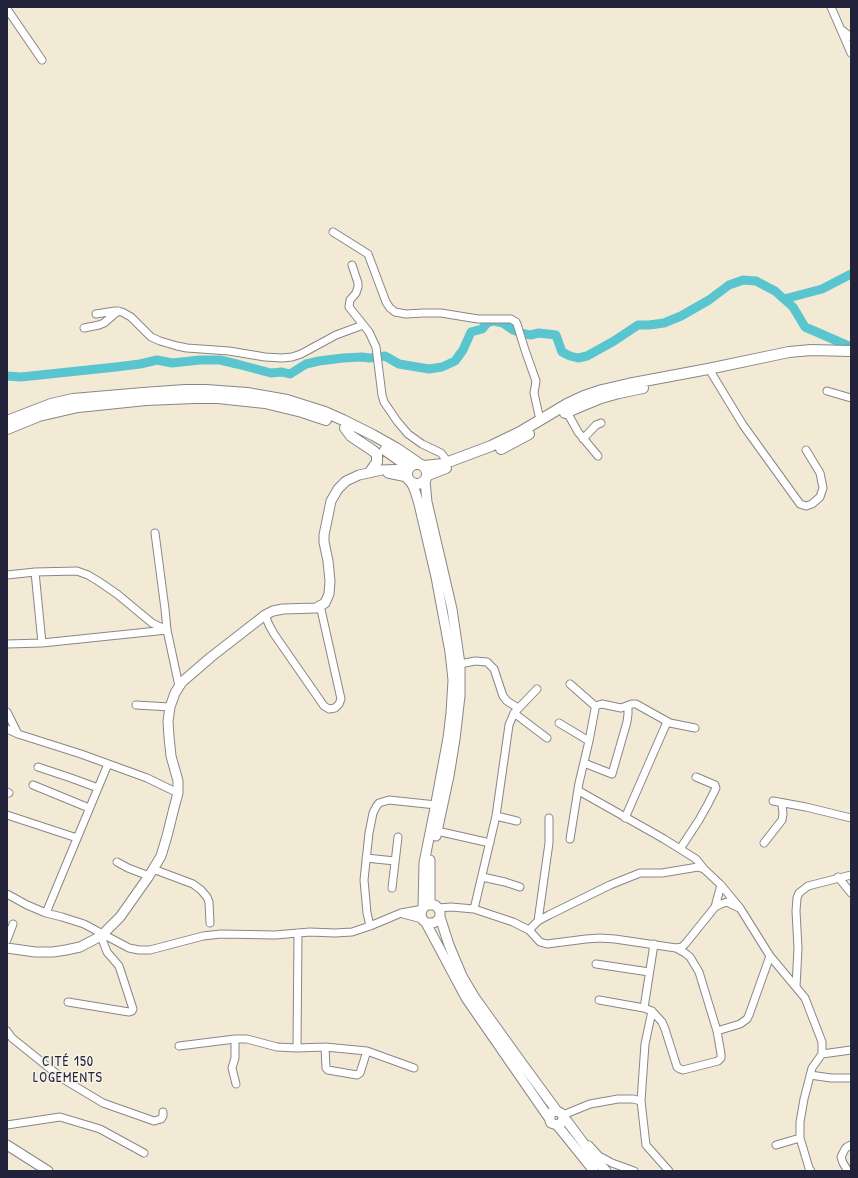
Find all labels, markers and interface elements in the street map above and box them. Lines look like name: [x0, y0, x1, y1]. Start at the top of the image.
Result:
district label: CITÉ 150 LOGEMENTS: [33, 1054, 103, 1086]

